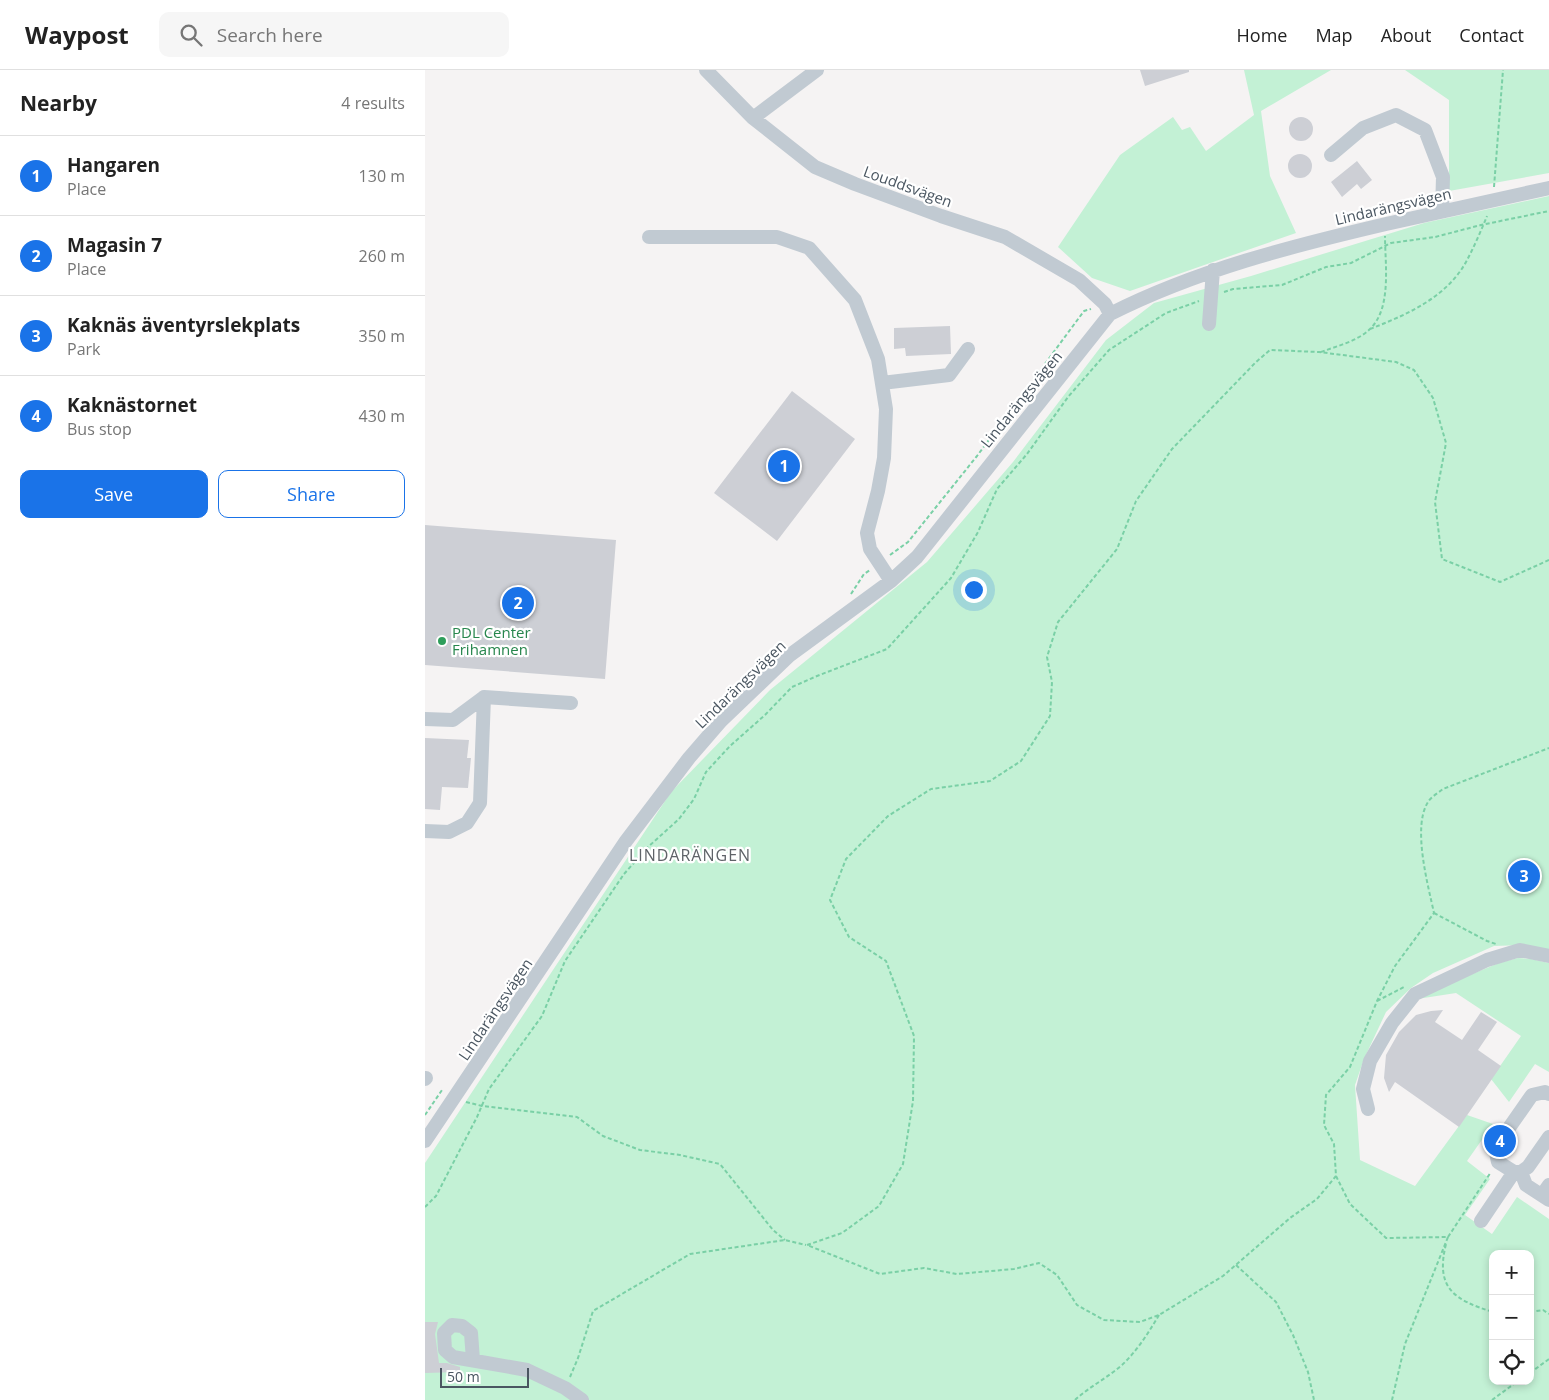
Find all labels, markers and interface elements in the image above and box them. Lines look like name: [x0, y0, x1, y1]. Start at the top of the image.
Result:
search box: [159, 12, 509, 57]
text: Waypost: [25, 18, 129, 51]
icon: search: [177, 21, 205, 49]
text: Search here: [217, 22, 323, 48]
text: Home: [1237, 23, 1287, 47]
text: Map: [1315, 23, 1353, 47]
text: About: [1381, 23, 1431, 47]
text: Contact: [1459, 23, 1524, 47]
text: Nearby: [20, 89, 97, 117]
text: 4 results: [341, 92, 405, 114]
text: Hangaren: [67, 152, 160, 178]
street label: Louddsvägen: [861, 161, 955, 211]
text: 1: [31, 165, 41, 187]
text: 130 m: [359, 165, 405, 187]
text: Place: [67, 178, 106, 200]
street label: Lindarängsvägen: [1333, 183, 1453, 229]
text: Magasin 7: [67, 232, 162, 258]
text: 2: [31, 245, 41, 267]
text: 260 m: [359, 245, 405, 267]
text: Place: [67, 258, 106, 280]
text: Kaknäs äventyrslekplats: [67, 312, 300, 338]
text: 3: [31, 325, 41, 347]
text: 350 m: [359, 325, 405, 347]
text: Park: [67, 338, 100, 360]
street label: Lindarängsvägen: [976, 347, 1066, 451]
text: Kaknästornet: [67, 392, 197, 418]
text: 4: [31, 405, 41, 427]
text: 430 m: [359, 405, 405, 427]
text: Bus stop: [67, 418, 132, 440]
pin: 1: [768, 447, 800, 485]
button: Save: [20, 470, 208, 518]
button: Share: [218, 470, 405, 518]
your location: [961, 577, 987, 603]
pin: 2: [502, 584, 534, 622]
place label: PDL Center Frihamnen: [452, 622, 531, 659]
marker: PDL Center Frihamnen: [436, 635, 448, 647]
street label: Lindarängsvägen: [690, 636, 790, 732]
district label: LINDARÄNGEN: [629, 844, 751, 866]
pin: 3: [1508, 857, 1540, 895]
street label: Lindarängsvägen: [453, 954, 537, 1064]
pin: 4: [1484, 1122, 1516, 1160]
map controls: [1489, 1250, 1534, 1385]
button: +: [1489, 1250, 1534, 1295]
button: −: [1489, 1295, 1534, 1340]
button: locate: [1489, 1340, 1534, 1385]
scale bar: [440, 1365, 529, 1388]
text: 50 m: [447, 1367, 480, 1386]

